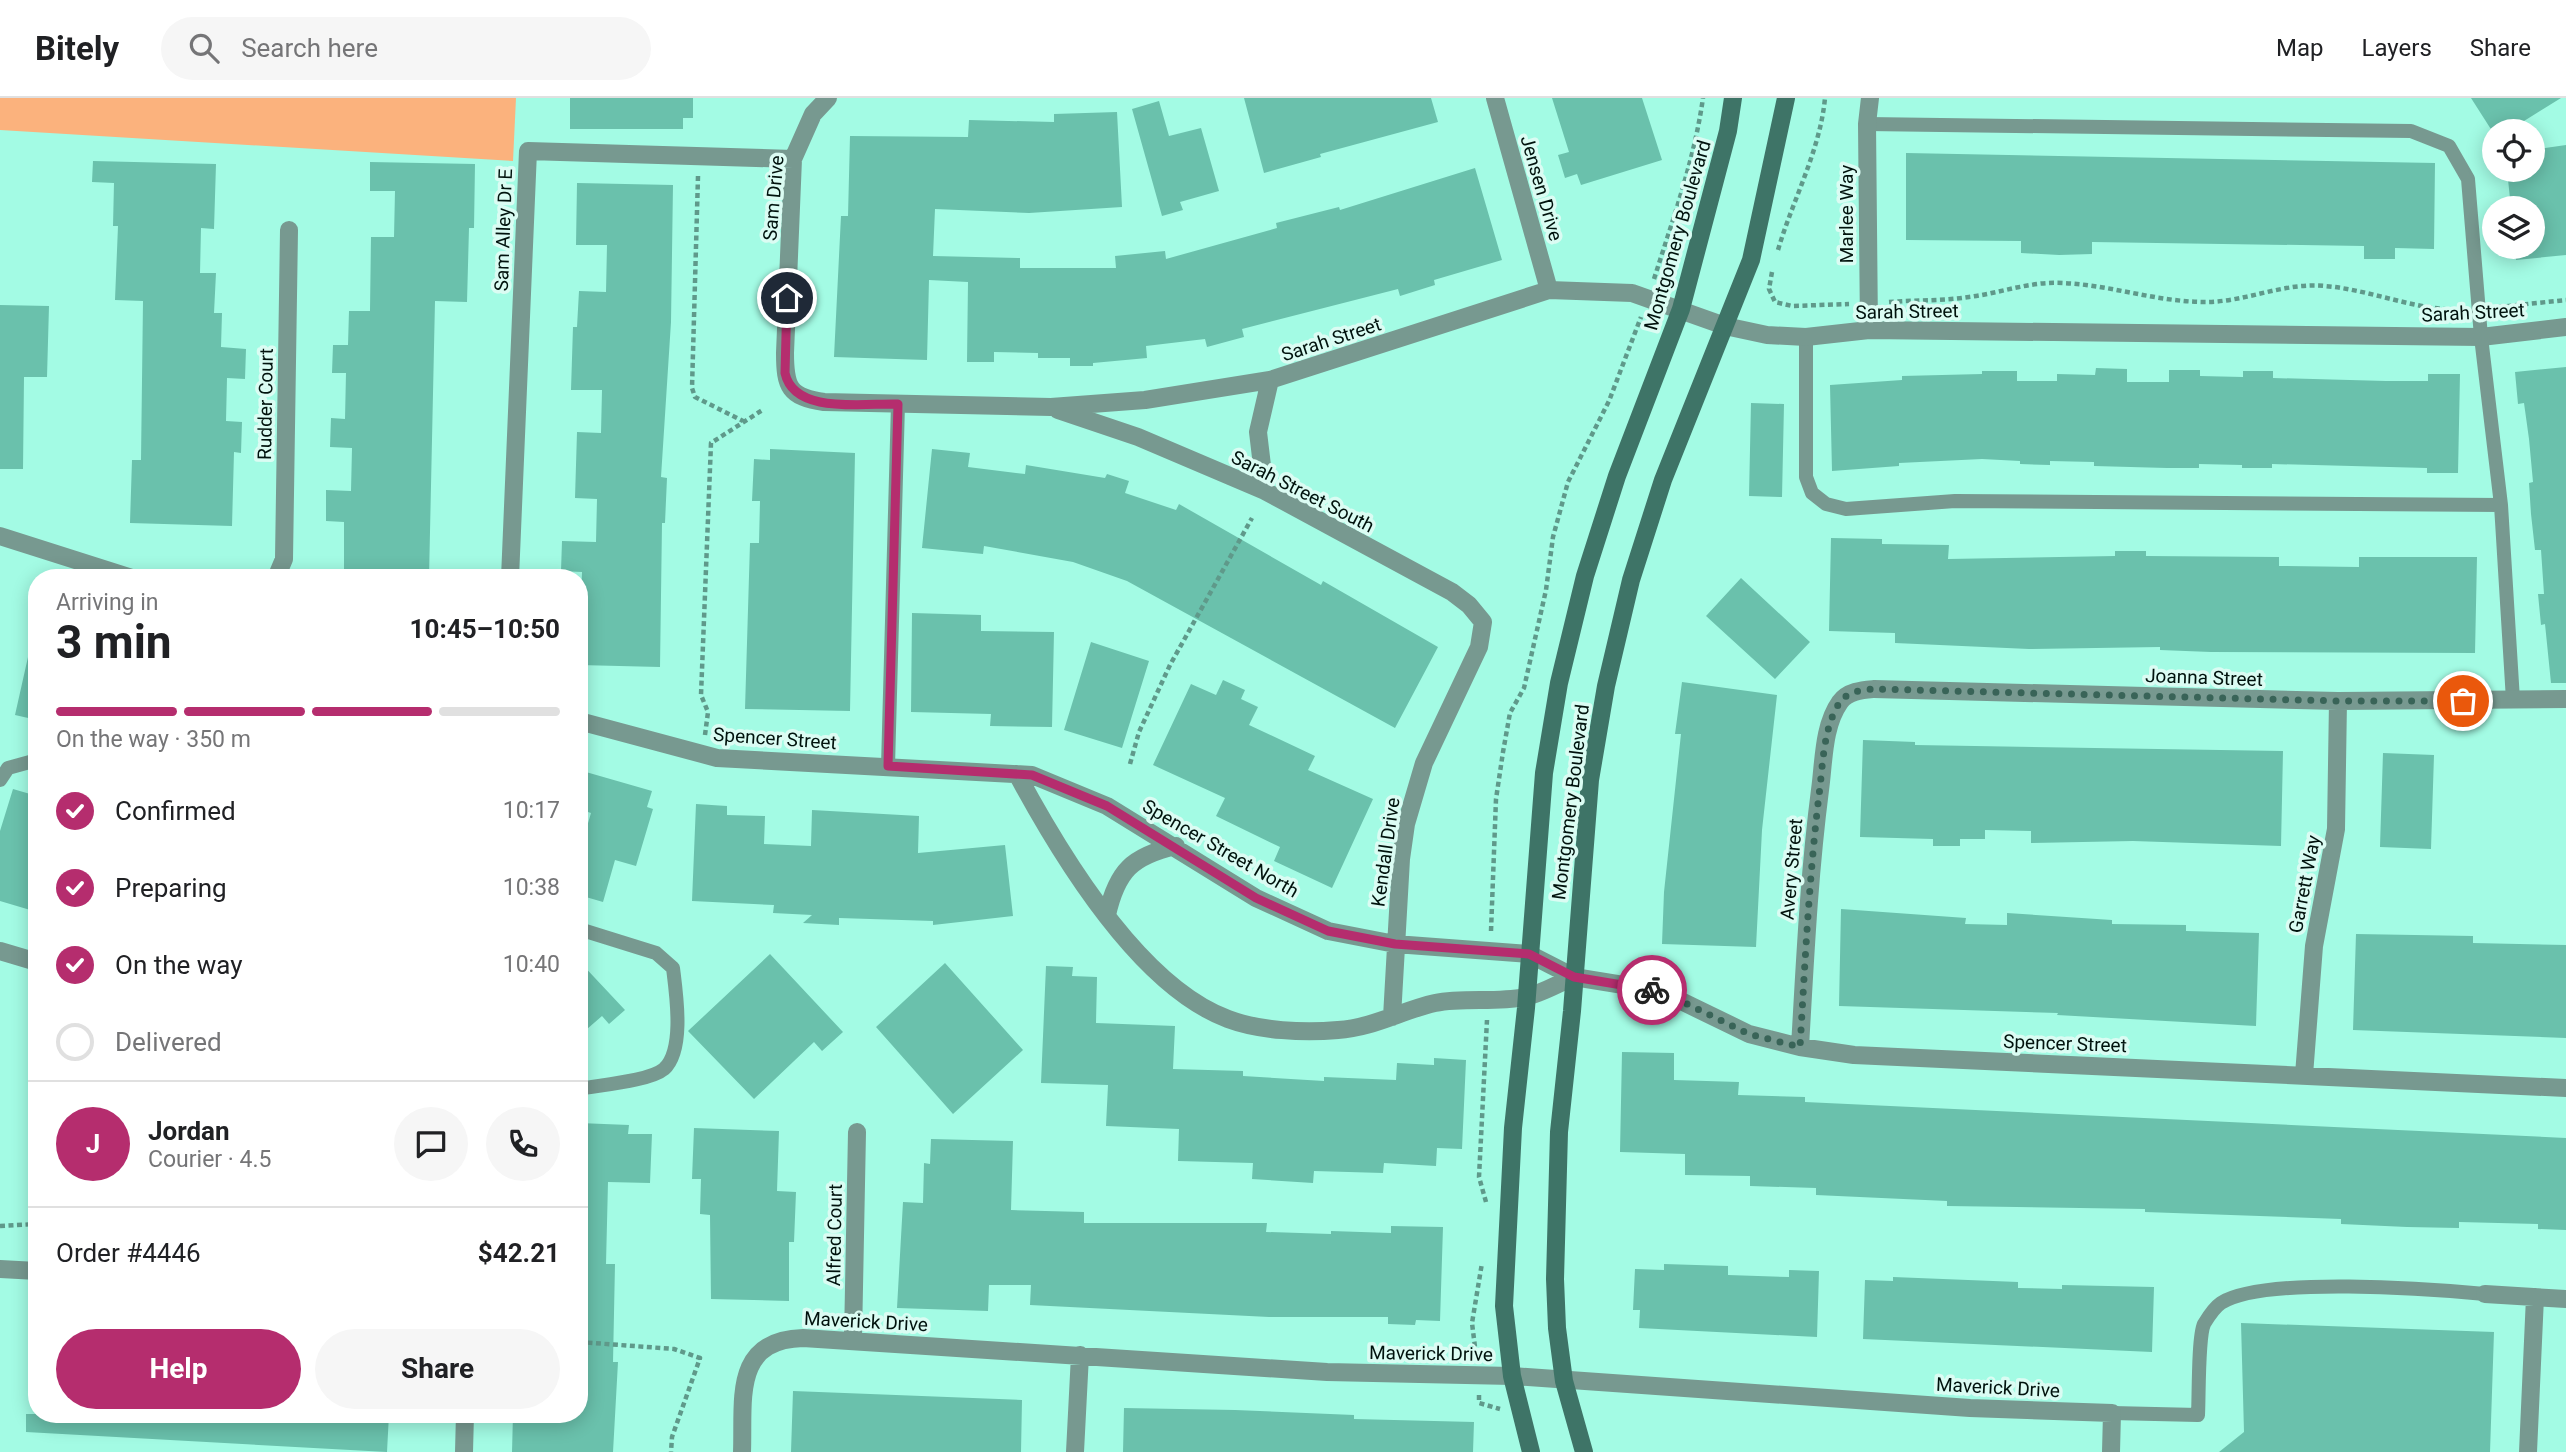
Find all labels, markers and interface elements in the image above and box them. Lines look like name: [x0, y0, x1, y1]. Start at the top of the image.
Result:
search box: [161, 17, 651, 80]
text: Bitely: [35, 29, 119, 68]
icon: search: [185, 29, 223, 67]
text: Search here: [241, 33, 378, 63]
text: Map: [2276, 34, 2324, 62]
text: Layers: [2362, 34, 2432, 62]
text: Share: [2470, 34, 2531, 62]
map controls: [2482, 119, 2545, 259]
button: locate: [2482, 119, 2545, 182]
street label: Jensen Drive: [1515, 133, 1568, 244]
street label: Montgomery Boulevard: [1639, 137, 1716, 333]
street label: Sam Drive: [758, 154, 789, 242]
street label: Marlee Way: [1835, 165, 1858, 263]
street label: Sam Alley Dr E: [490, 168, 517, 292]
button: layers: [2482, 196, 2545, 259]
pin: [757, 268, 817, 328]
icon: home: [768, 279, 806, 317]
street label: Sarah Street: [2421, 298, 2525, 327]
street label: Sarah Street: [1855, 299, 1959, 324]
street label: Sarah Street: [1278, 313, 1384, 366]
street label: Rudder Court: [253, 348, 278, 460]
street label: Sarah Street South: [1227, 445, 1378, 537]
text: Arriving in: [56, 589, 159, 616]
text: 10:45–10:50: [410, 614, 560, 644]
text: 3 min: [56, 615, 172, 669]
street label: Joanna Street: [2145, 664, 2263, 691]
pin: [2433, 671, 2493, 731]
icon: bag: [2444, 682, 2482, 720]
street label: Montgomery Boulevard: [1547, 703, 1594, 901]
street label: Spencer Street: [712, 723, 838, 754]
text: On the way · 350 m: [56, 726, 251, 753]
icon: check: [56, 792, 94, 830]
street label: Spencer Street North: [1139, 794, 1303, 903]
text: Confirmed: [115, 796, 236, 826]
street label: Kendall Drive: [1366, 796, 1405, 908]
text: 10:17: [503, 797, 560, 824]
street label: Avery Street: [1776, 817, 1807, 921]
street label: Garrett Way: [2284, 833, 2325, 935]
icon: check: [56, 869, 94, 907]
text: Preparing: [115, 873, 227, 903]
text: 10:38: [503, 874, 560, 901]
icon: check: [56, 946, 94, 984]
text: On the way: [115, 950, 243, 980]
text: 10:40: [503, 951, 560, 978]
courier: [1617, 955, 1687, 1025]
icon: bike: [1633, 971, 1671, 1009]
text: Delivered: [115, 1027, 222, 1057]
street label: Spencer Street: [2003, 1030, 2127, 1057]
button: chat: [394, 1107, 468, 1181]
button: phone: [486, 1107, 560, 1181]
text: Jordan: [148, 1116, 230, 1146]
text: J: [86, 1129, 100, 1159]
text: Courier · 4.5: [148, 1146, 271, 1173]
street label: Alfred Court: [822, 1184, 847, 1286]
text: Order #4446: [56, 1238, 201, 1268]
text: $42.21: [478, 1238, 560, 1268]
street label: Maverick Drive: [803, 1307, 928, 1336]
button: Help: [56, 1329, 301, 1409]
button: Share: [315, 1329, 560, 1409]
street label: Maverick Drive: [1369, 1341, 1493, 1366]
street label: Maverick Drive: [1935, 1373, 2060, 1402]

